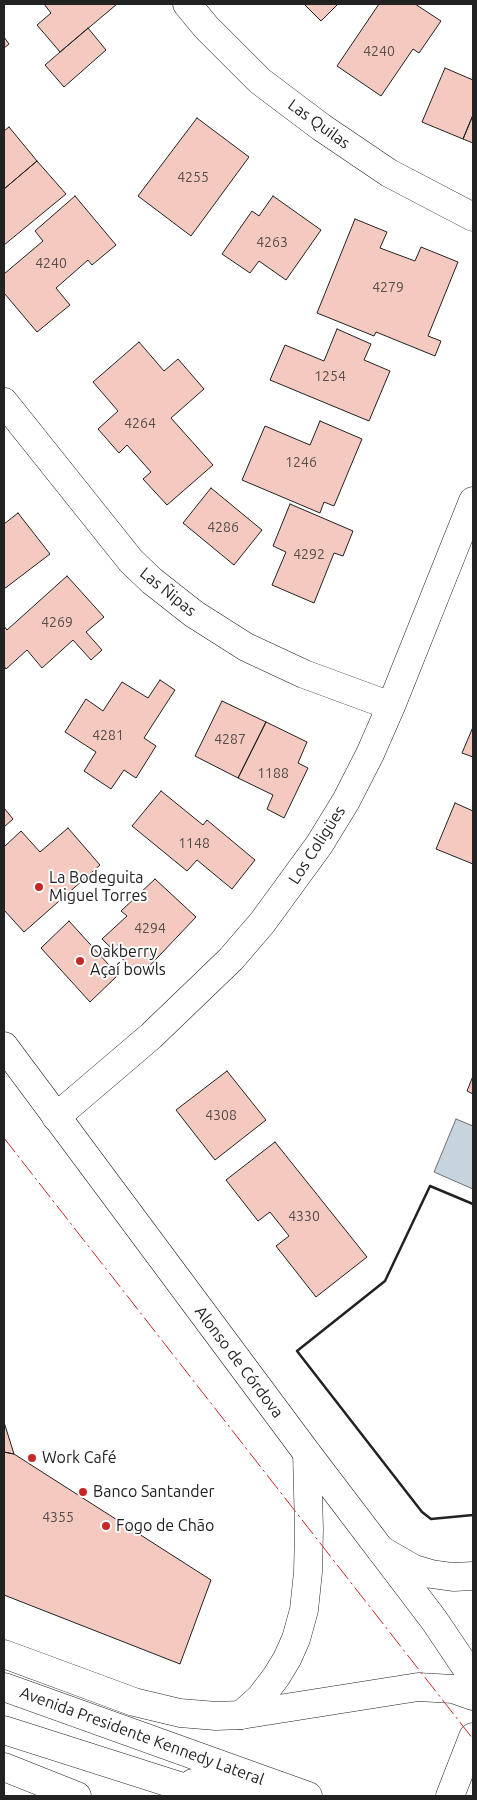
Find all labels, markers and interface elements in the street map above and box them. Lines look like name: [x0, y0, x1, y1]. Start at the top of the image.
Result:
house number: 4240: [363, 43, 395, 59]
street label: Las Quilas: [284, 95, 354, 153]
house number: 4255: [177, 169, 209, 185]
house number: 4263: [256, 234, 288, 250]
house number: 4240: [35, 255, 67, 271]
house number: 4279: [372, 279, 404, 295]
house number: 1254: [314, 368, 346, 384]
house number: 4264: [124, 415, 156, 431]
house number: 1246: [285, 454, 317, 470]
house number: 4286: [207, 519, 239, 535]
house number: 4292: [293, 546, 325, 562]
street label: Las Ñipas: [136, 564, 200, 620]
house number: 4269: [41, 614, 73, 630]
house number: 4281: [92, 727, 124, 743]
house number: 4287: [214, 731, 246, 747]
house number: 1188: [257, 765, 289, 781]
street label: Los Coligües: [285, 802, 349, 888]
house number: 1148: [178, 835, 210, 851]
place label: La Bodeguita Miguel Torres: [49, 868, 147, 906]
marker: La Bodeguita Miguel Torres: [33, 881, 45, 893]
house number: 4294: [134, 920, 166, 936]
place label: Oakberry Açaí bowls: [90, 942, 166, 980]
marker: Oakberry Açaí bowls: [74, 955, 86, 967]
house number: 4308: [205, 1107, 237, 1123]
house number: 4330: [288, 1208, 320, 1224]
street label: Alonso de Córdova: [191, 1302, 287, 1422]
place label: Work Café: [42, 1448, 117, 1468]
marker: Work Café: [26, 1452, 38, 1464]
place label: Banco Santander: [93, 1482, 215, 1502]
marker: Banco Santander: [77, 1486, 89, 1498]
house number: 4355: [42, 1509, 74, 1525]
place label: Fogo de Chão: [116, 1516, 214, 1536]
marker: Fogo de Chão: [100, 1520, 112, 1532]
street label: Avenida Presidente Kennedy Lateral: [17, 1683, 267, 1789]

